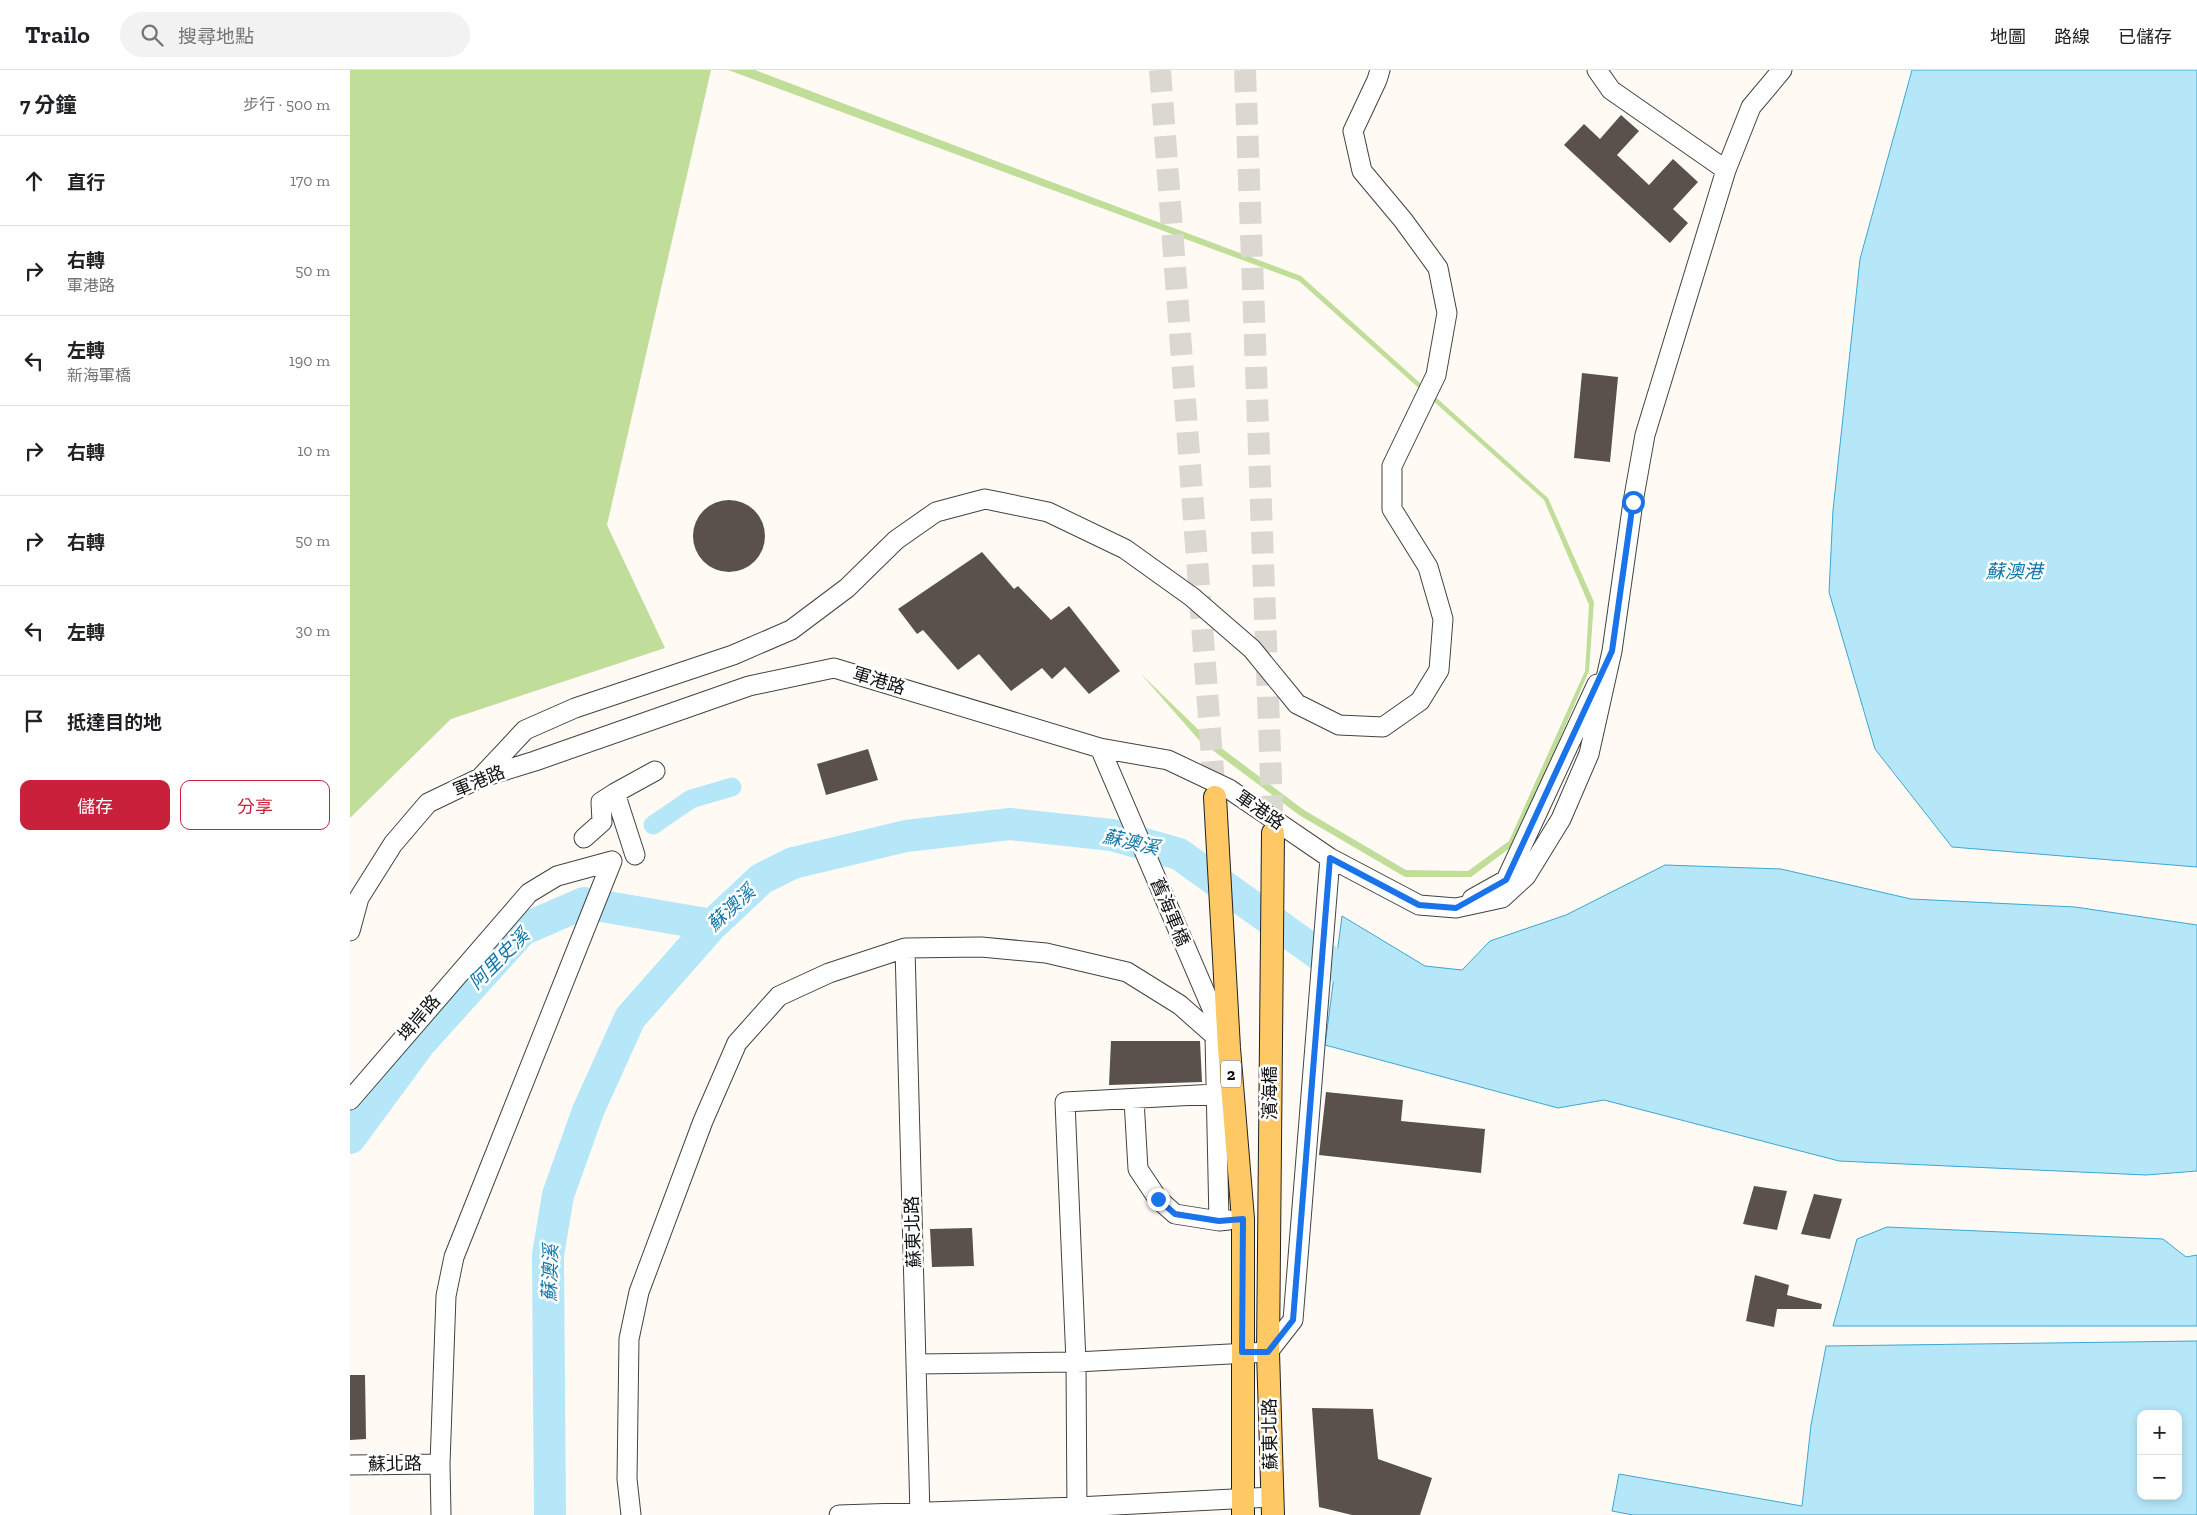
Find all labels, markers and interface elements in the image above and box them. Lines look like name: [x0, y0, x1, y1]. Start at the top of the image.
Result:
search box: [120, 12, 470, 57]
text: Trailo: [25, 20, 90, 49]
icon: search: [138, 21, 166, 49]
text: 搜尋地點: [178, 25, 254, 48]
text: 地圖: [1990, 26, 2026, 48]
text: 路線: [2054, 26, 2090, 48]
text: 已儲存: [2118, 26, 2172, 48]
text: 7 分鐘: [20, 92, 76, 117]
text: 步行 · 500 m: [243, 95, 330, 114]
icon: ahead: [20, 167, 48, 195]
text: 直行: [67, 171, 105, 194]
text: 170 m: [290, 171, 330, 190]
text: 右轉: [67, 249, 105, 272]
icon: right: [20, 257, 48, 285]
text: 50 m: [295, 261, 330, 280]
text: 軍港路: [67, 276, 115, 295]
text: 左轉: [67, 339, 105, 362]
icon: left: [20, 347, 48, 375]
text: 190 m: [289, 351, 330, 370]
text: 新海軍橋: [67, 366, 131, 385]
icon: right: [20, 437, 48, 465]
text: 右轉: [67, 441, 105, 464]
text: 10 m: [297, 441, 330, 460]
route start: [1622, 491, 1645, 514]
icon: right: [20, 527, 48, 555]
text: 右轉: [67, 531, 105, 554]
text: 50 m: [295, 531, 330, 550]
water label: 蘇澳港: [1985, 560, 2045, 583]
icon: left: [20, 617, 48, 645]
text: 左轉: [67, 621, 105, 644]
text: 30 m: [296, 621, 330, 640]
street label: 軍港路: [850, 663, 908, 699]
icon: arrive: [20, 707, 48, 735]
text: 抵達目的地: [67, 711, 162, 734]
street label: 軍港路: [450, 761, 508, 801]
button: 儲存: [20, 780, 170, 830]
button: 分享: [180, 780, 330, 830]
street label: 軍港路: [1232, 786, 1288, 834]
water label: 蘇澳溪: [1101, 824, 1164, 860]
street label: 舊海軍橋: [1146, 875, 1194, 949]
water label: 蘇澳溪: [702, 878, 762, 936]
water label: 阿里史溪: [464, 922, 536, 994]
street label: 埤岸路: [393, 990, 445, 1046]
road number: 2: [1221, 1061, 1241, 1088]
street label: 濱海橋: [1259, 1066, 1281, 1120]
route end: [1147, 1188, 1170, 1211]
street label: 蘇東北路: [901, 1196, 925, 1268]
water label: 蘇澳溪: [538, 1241, 563, 1302]
street label: 蘇東北路: [1258, 1398, 1282, 1470]
map controls: [2137, 1410, 2182, 1500]
button: +: [2137, 1410, 2182, 1455]
street label: 蘇北路: [368, 1453, 422, 1475]
button: −: [2137, 1455, 2182, 1500]

